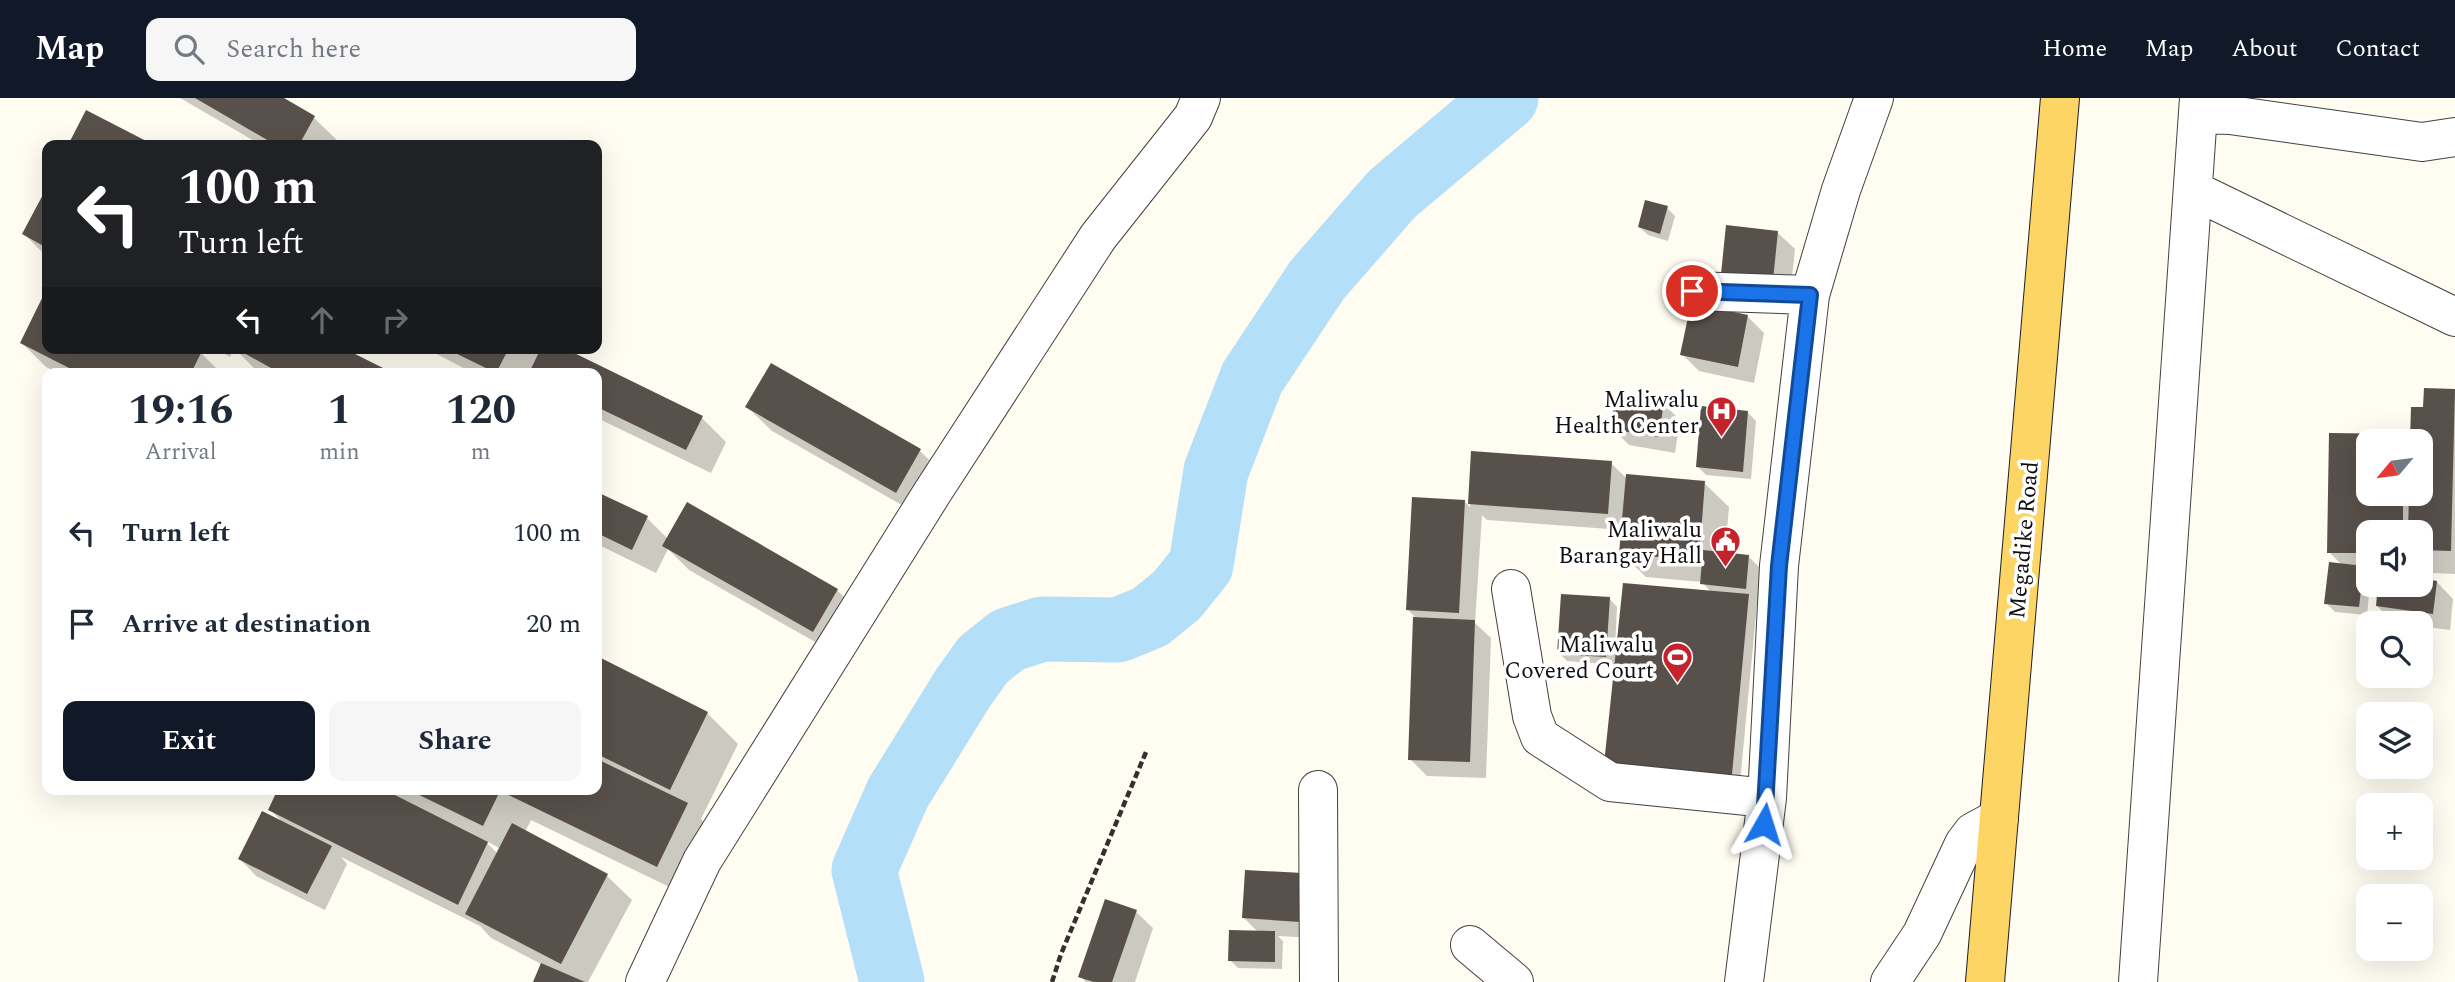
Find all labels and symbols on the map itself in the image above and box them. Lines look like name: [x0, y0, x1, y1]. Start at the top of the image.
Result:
pin: [1662, 261, 1722, 321]
place label: Maliwalu Health Center: [1554, 383, 1699, 444]
hospital icon: Maliwalu Health Center: [1705, 395, 1739, 439]
north arrow: [2356, 429, 2432, 506]
street label: Megadike Road: [2000, 460, 2049, 620]
place label: Maliwalu Barangay Hall: [1558, 513, 1702, 574]
public building icon: Maliwalu Barangay Hall: [1708, 525, 1742, 569]
place label: Maliwalu Covered Court: [1505, 628, 1654, 689]
sports icon: Maliwalu Covered Court: [1660, 640, 1694, 684]
position arrow: [1727, 787, 1801, 861]

